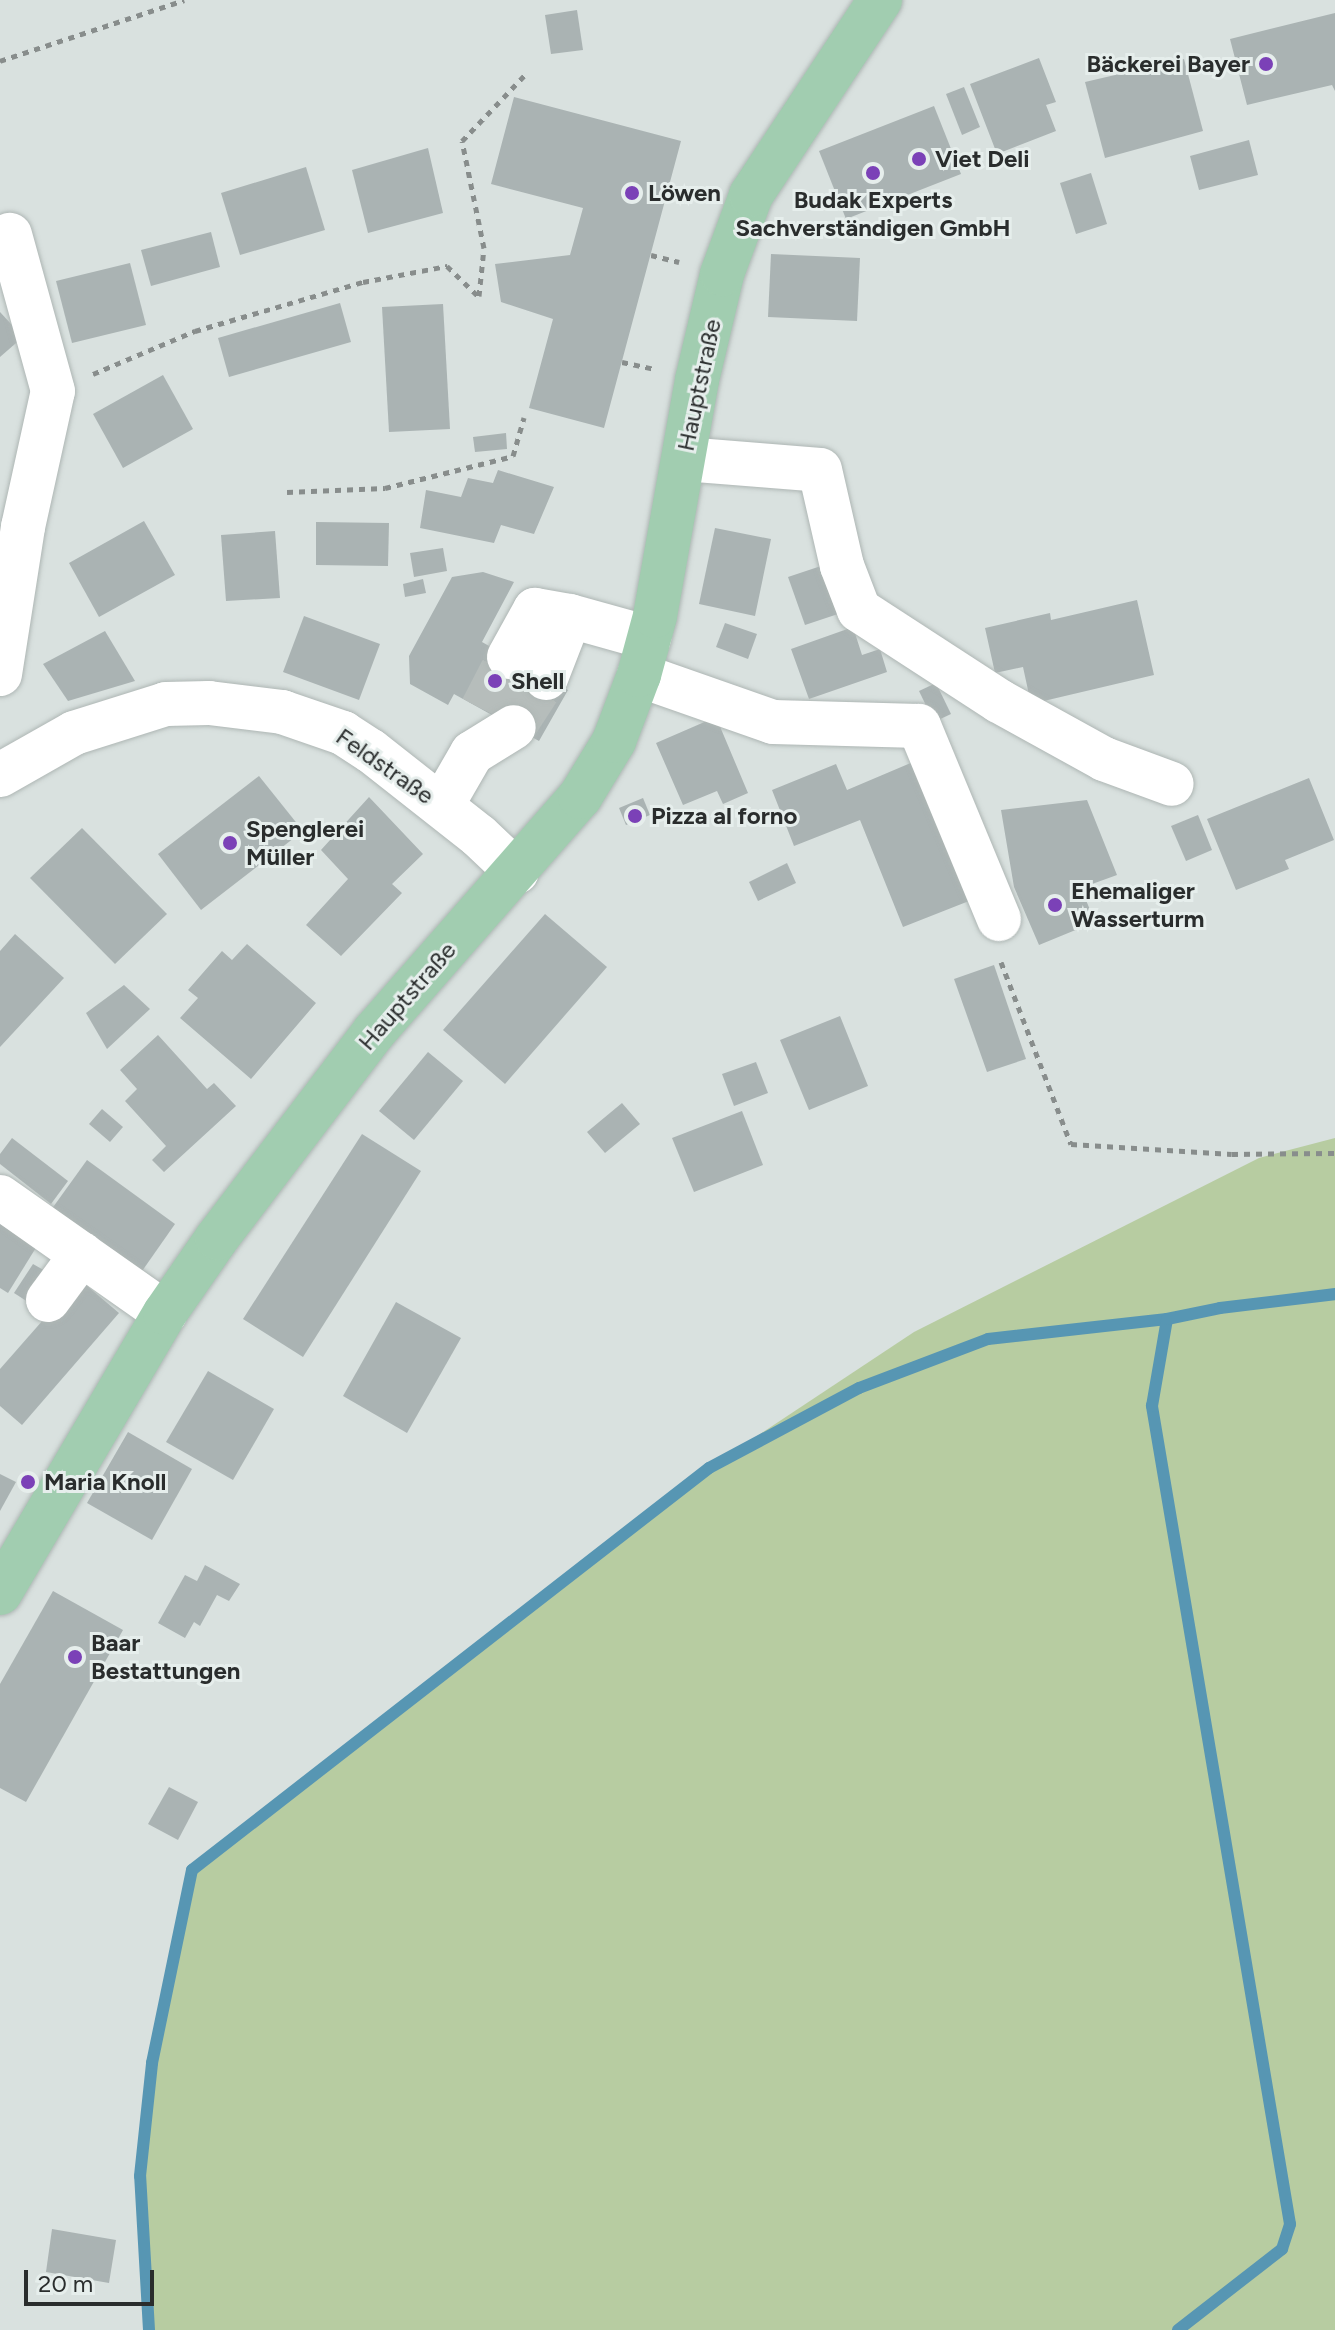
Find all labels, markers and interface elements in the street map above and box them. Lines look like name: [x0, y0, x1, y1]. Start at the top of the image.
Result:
place label: Bäckerei Bayer: [1087, 50, 1250, 78]
marker: Bäckerei Bayer: [1257, 55, 1275, 73]
place label: Viet Deli: [935, 145, 1030, 173]
marker: Viet Deli: [910, 150, 928, 168]
marker: Budak Experts Sachverständigen GmbH: [864, 164, 882, 182]
place label: Löwen: [648, 179, 721, 207]
marker: Löwen: [623, 184, 641, 202]
place label: Budak Experts Sachverständigen GmbH: [736, 186, 1010, 242]
street label: Hauptstraße: [671, 316, 727, 454]
place label: Shell: [511, 667, 564, 695]
marker: Shell: [486, 672, 504, 690]
street label: Feldstraße: [331, 722, 439, 810]
place label: Pizza al forno: [651, 802, 797, 830]
marker: Pizza al forno: [626, 807, 644, 825]
place label: Spenglerei Müller: [246, 815, 364, 871]
marker: Spenglerei Müller: [221, 834, 239, 852]
place label: Ehemaliger Wasserturm: [1071, 877, 1204, 933]
marker: Ehemaliger Wasserturm: [1046, 896, 1064, 914]
street label: Hauptstraße: [352, 936, 462, 1056]
place label: Maria Knoll: [44, 1468, 166, 1496]
marker: Maria Knoll: [19, 1473, 37, 1491]
place label: Baar Bestattungen: [91, 1629, 240, 1685]
marker: Baar Bestattungen: [66, 1648, 84, 1666]
scale bar: [28, 2254, 158, 2304]
text: 20 m: [38, 2269, 93, 2298]

